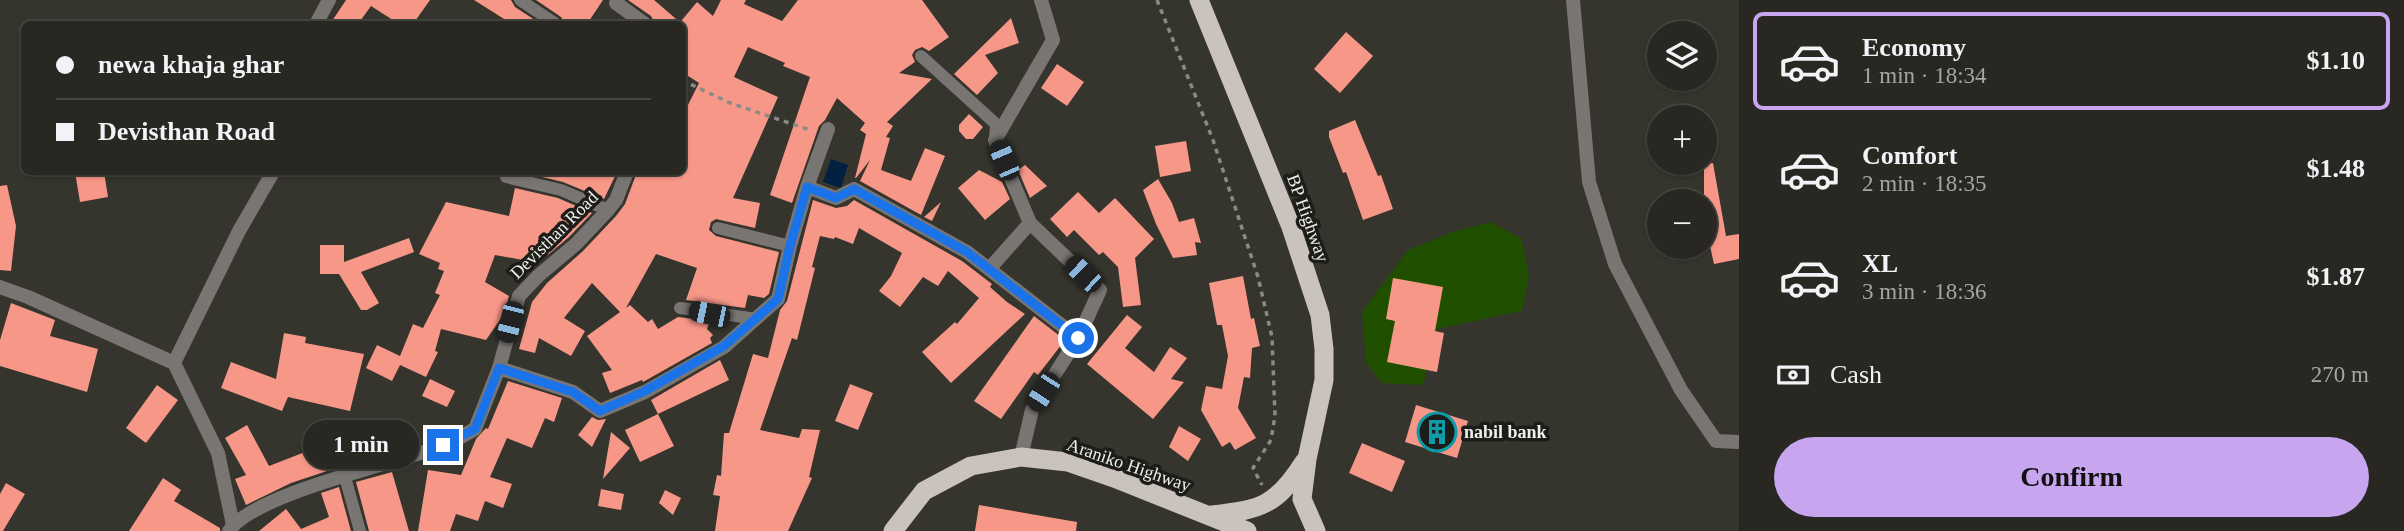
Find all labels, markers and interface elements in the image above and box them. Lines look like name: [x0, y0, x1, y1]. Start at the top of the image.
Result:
map controls: [1647, 21, 1717, 259]
button: layers: [1647, 21, 1717, 91]
icon: car: [1778, 30, 1841, 93]
text: Economy: [1862, 33, 1966, 62]
text: $1.10: [2307, 46, 2365, 75]
text: newa khaja ghar: [98, 50, 284, 79]
text: 1 min · 18:34: [1862, 63, 1987, 88]
button: +: [1647, 105, 1717, 175]
text: Devisthan Road: [98, 117, 275, 146]
car: [987, 137, 1022, 183]
icon: car: [1778, 138, 1841, 201]
text: Comfort: [1862, 141, 1957, 170]
text: $1.48: [2307, 154, 2365, 183]
street label: BP Highway: [1283, 171, 1333, 265]
text: 2 min · 18:35: [1862, 171, 1987, 196]
street label: Devisthan Road: [506, 187, 602, 283]
button: −: [1647, 189, 1717, 259]
icon: car: [1778, 246, 1841, 309]
text: XL: [1862, 249, 1898, 278]
car: [1061, 252, 1106, 296]
text: $1.87: [2307, 262, 2365, 291]
text: 3 min · 18:36: [1862, 279, 1987, 304]
car: [495, 299, 526, 345]
car: [687, 299, 732, 329]
route start: [1062, 322, 1094, 354]
icon: cash: [1774, 356, 1812, 394]
text: Cash: [1830, 360, 1882, 389]
text: 270 m: [2311, 362, 2369, 387]
car: [1023, 369, 1064, 415]
building icon: nabil bank: [1416, 411, 1458, 453]
callout: 1 min: [303, 420, 418, 470]
place label: nabil bank: [1464, 422, 1547, 442]
route end: [427, 429, 459, 461]
text: 1 min: [333, 432, 389, 457]
street label: Araniko Highway: [1065, 434, 1193, 496]
button: Confirm: [1774, 437, 2369, 517]

